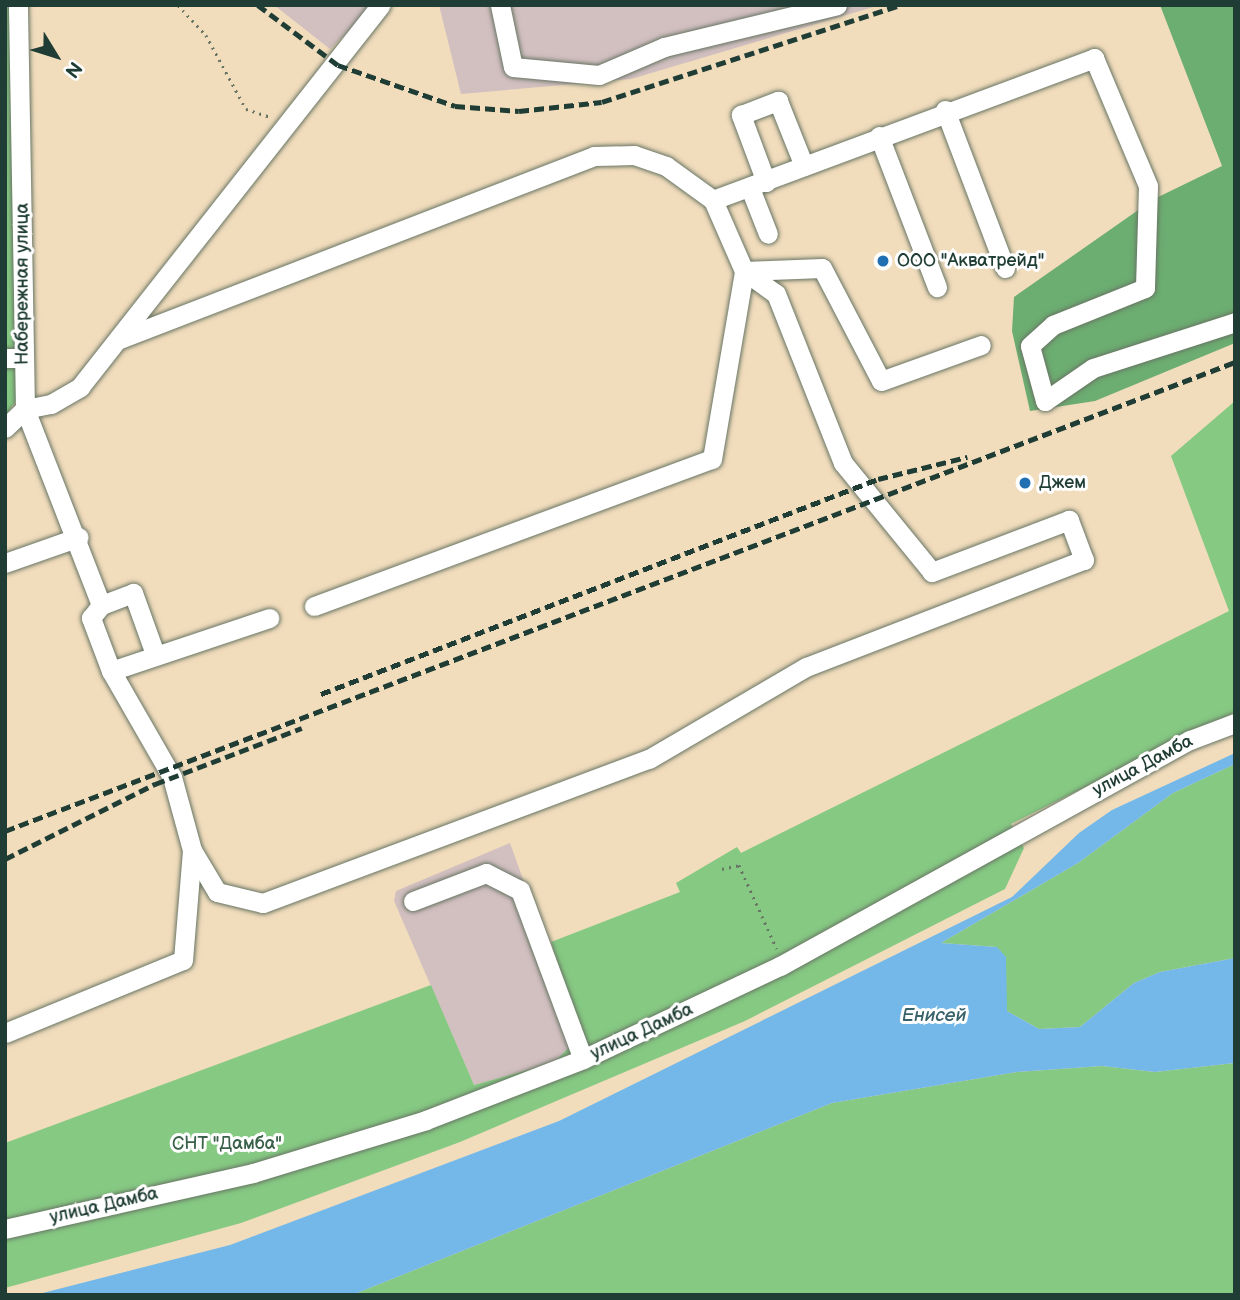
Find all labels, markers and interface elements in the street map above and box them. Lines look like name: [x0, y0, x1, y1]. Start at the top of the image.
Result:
north arrow: [21, 21, 91, 91]
text: N: [59, 57, 86, 82]
street label: Набережная улица: [12, 203, 34, 365]
place label: ООО "Акватрейд": [897, 250, 1044, 272]
marker: ООО "Акватрейд": [875, 253, 891, 269]
place label: Джем: [1039, 472, 1086, 494]
marker: Джем: [1017, 475, 1033, 491]
street label: улица Дамба: [1089, 731, 1197, 801]
street label: улица Дамба: [587, 999, 697, 1065]
water label: Енисей: [902, 1005, 966, 1027]
park label: СНТ "Дамба": [172, 1133, 282, 1155]
street label: улица Дамба: [48, 1183, 160, 1229]

